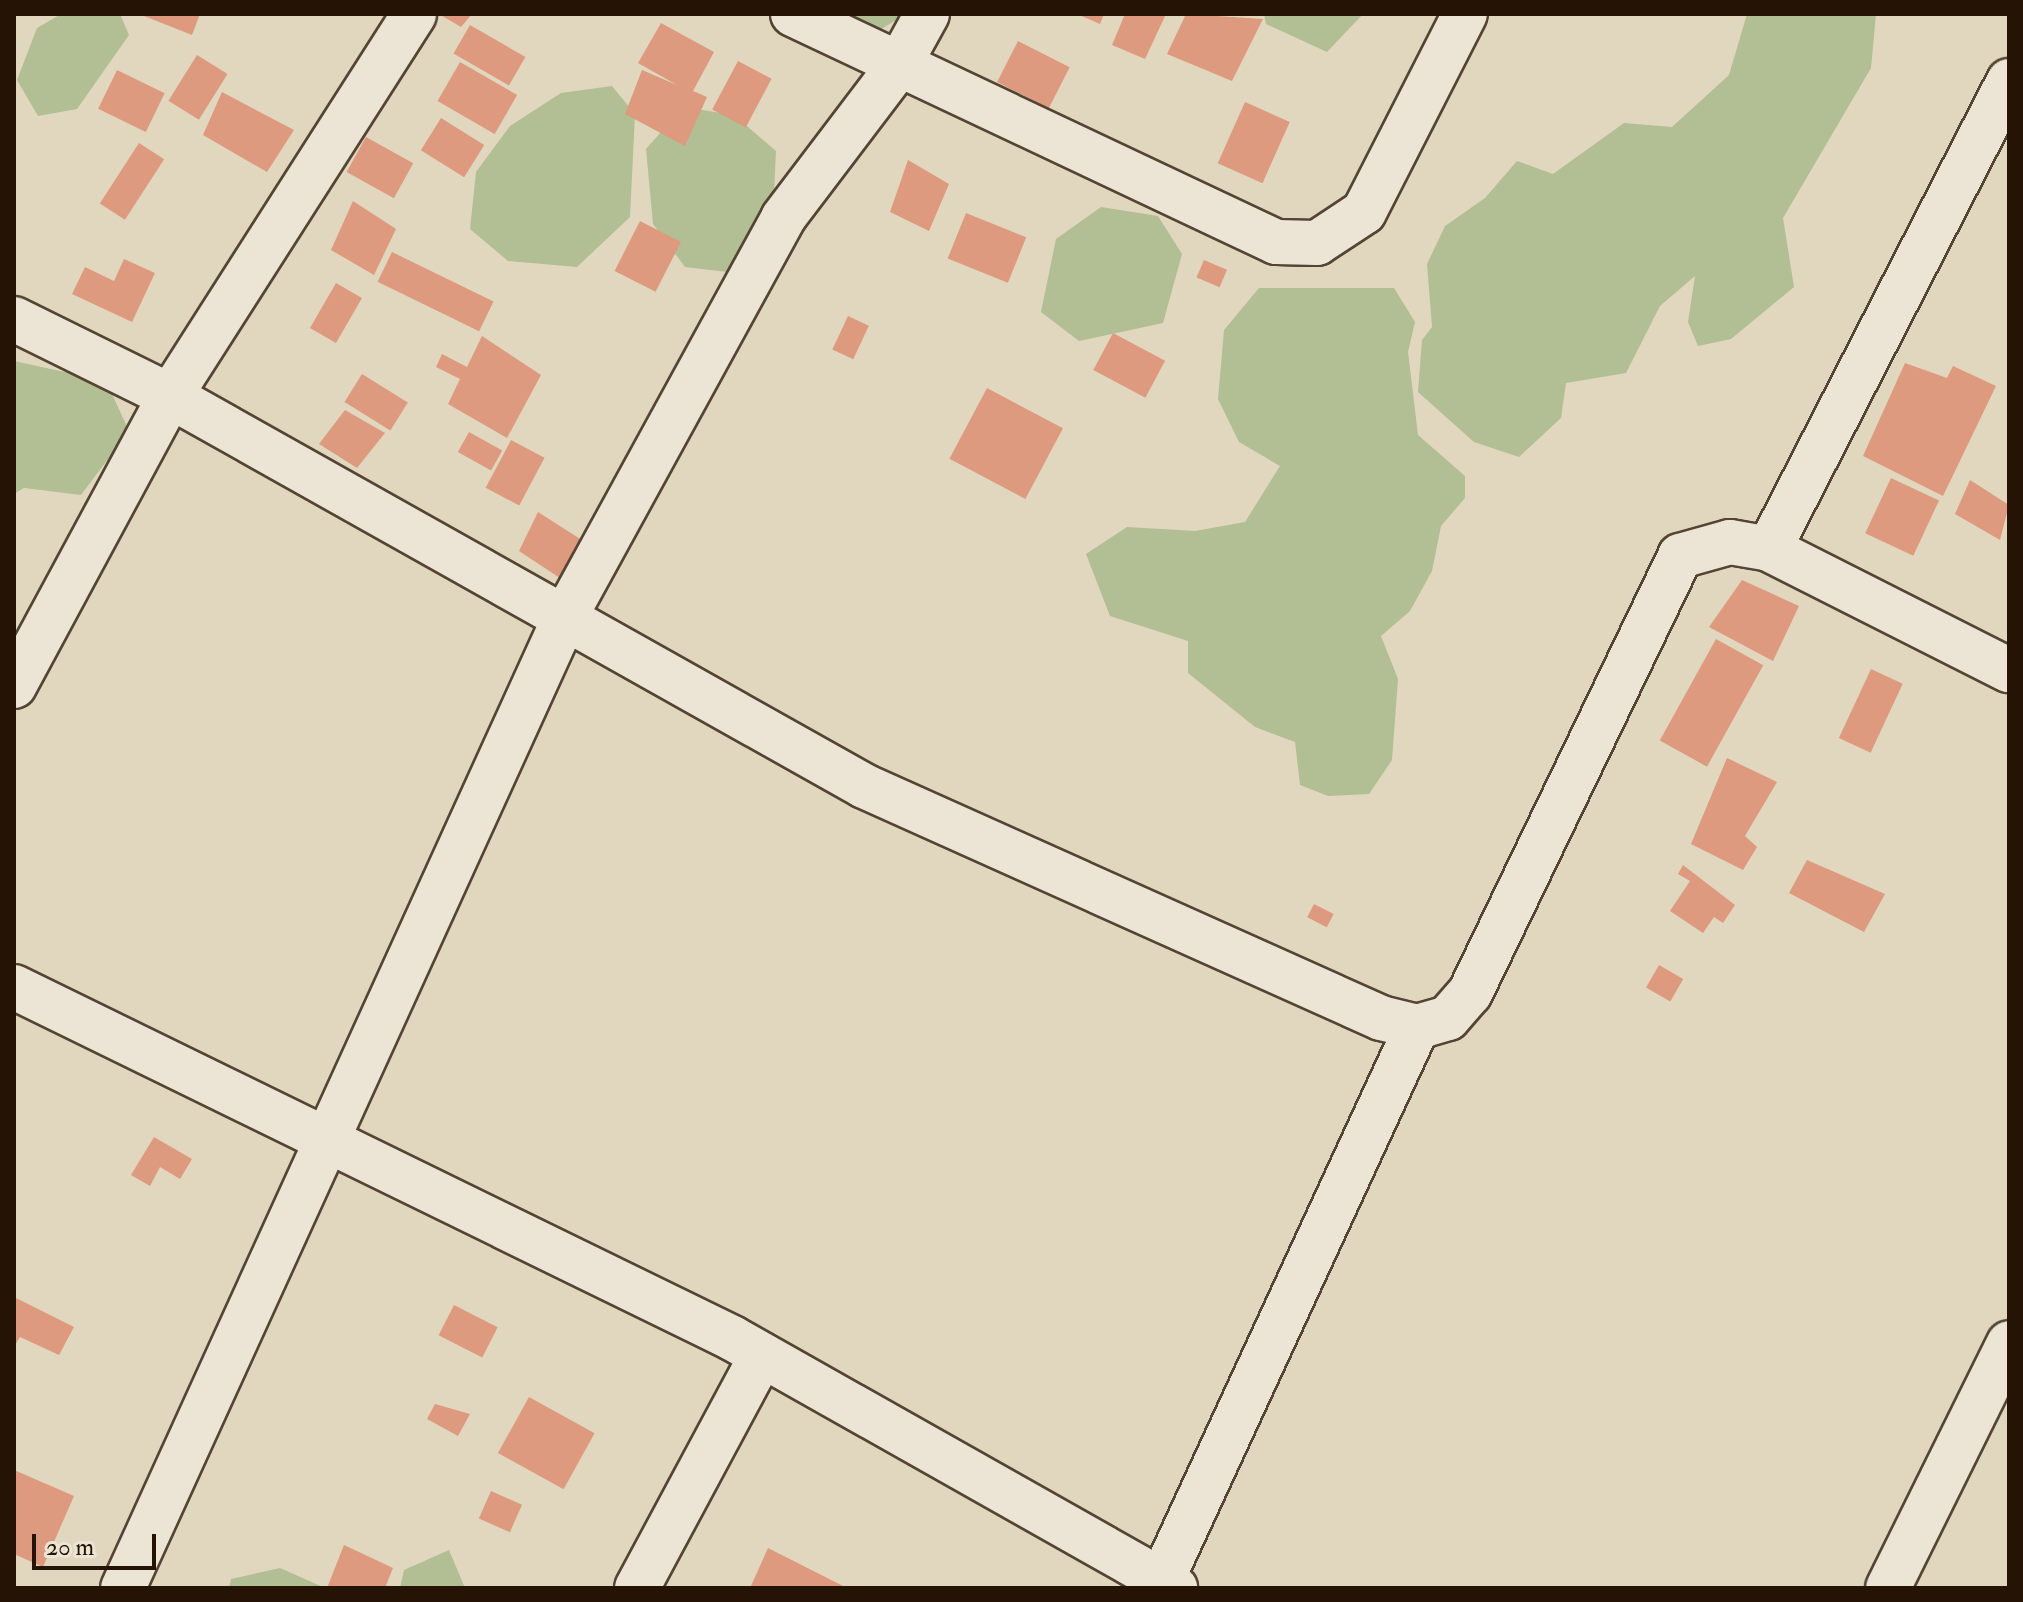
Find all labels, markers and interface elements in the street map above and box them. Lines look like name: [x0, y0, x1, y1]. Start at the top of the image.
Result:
scale bar: [36, 1518, 160, 1568]
text: 20 m: [46, 1532, 94, 1563]

